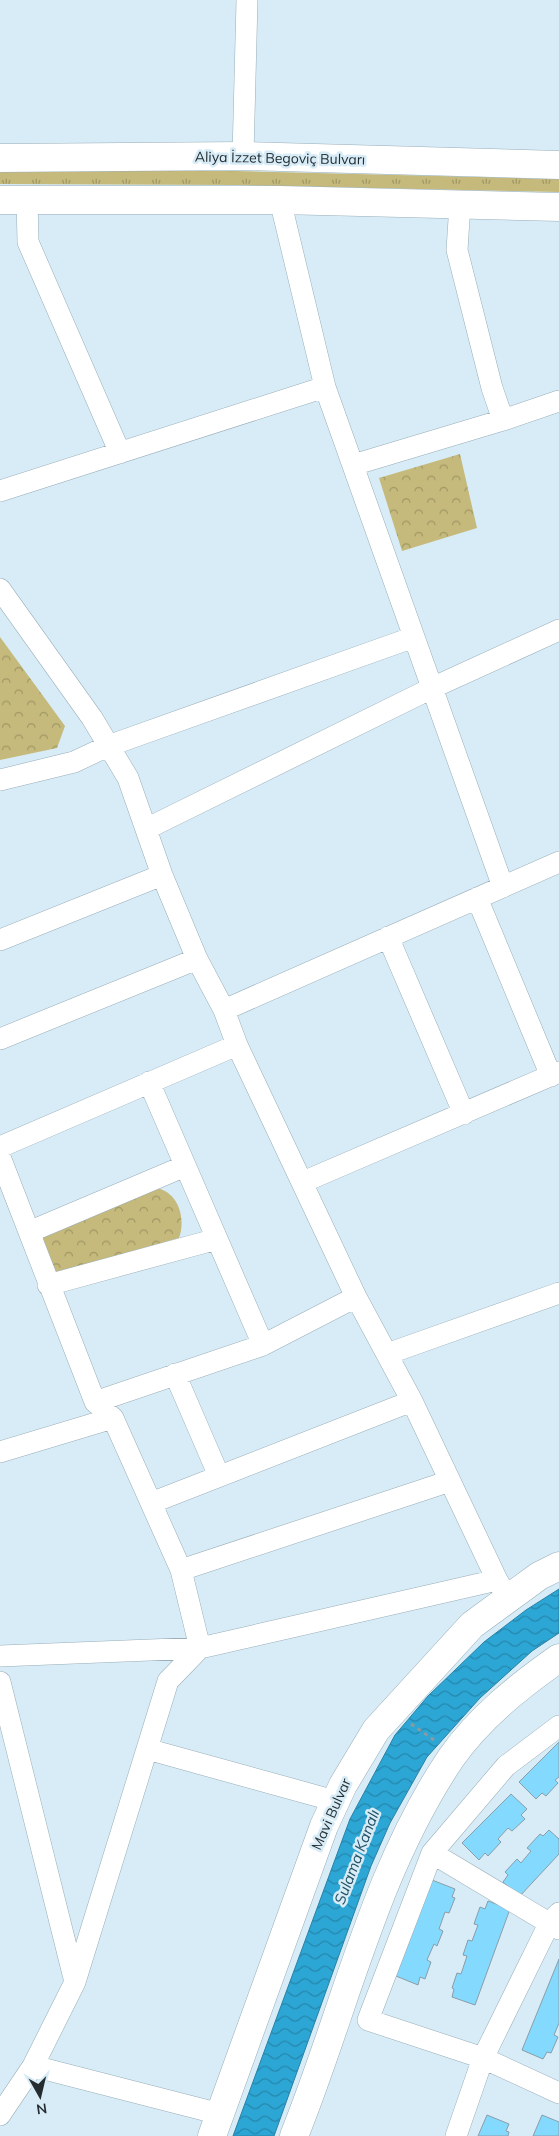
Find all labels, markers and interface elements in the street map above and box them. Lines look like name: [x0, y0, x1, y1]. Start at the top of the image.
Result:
street label: Aliya İzzet Begoviç Bulvarı: [195, 148, 365, 168]
street label: Mavi Bulvar: [307, 1775, 355, 1853]
water label: Sulama Kanalı: [330, 1807, 383, 1907]
north arrow: [15, 2071, 65, 2121]
text: N: [35, 2099, 48, 2119]

